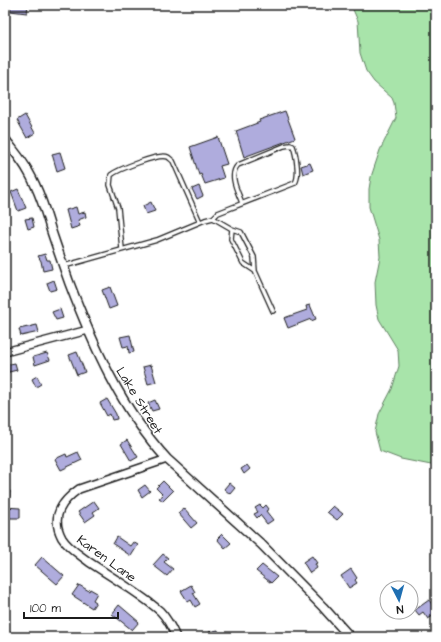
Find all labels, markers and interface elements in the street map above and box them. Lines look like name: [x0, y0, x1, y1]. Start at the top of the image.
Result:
street label: Lake Street: [111, 364, 167, 438]
street label: Karen Lane: [73, 531, 140, 587]
north arrow: [379, 580, 419, 620]
scale bar: [24, 594, 118, 620]
text: 100 m: [30, 600, 61, 617]
text: N: [396, 602, 404, 617]

